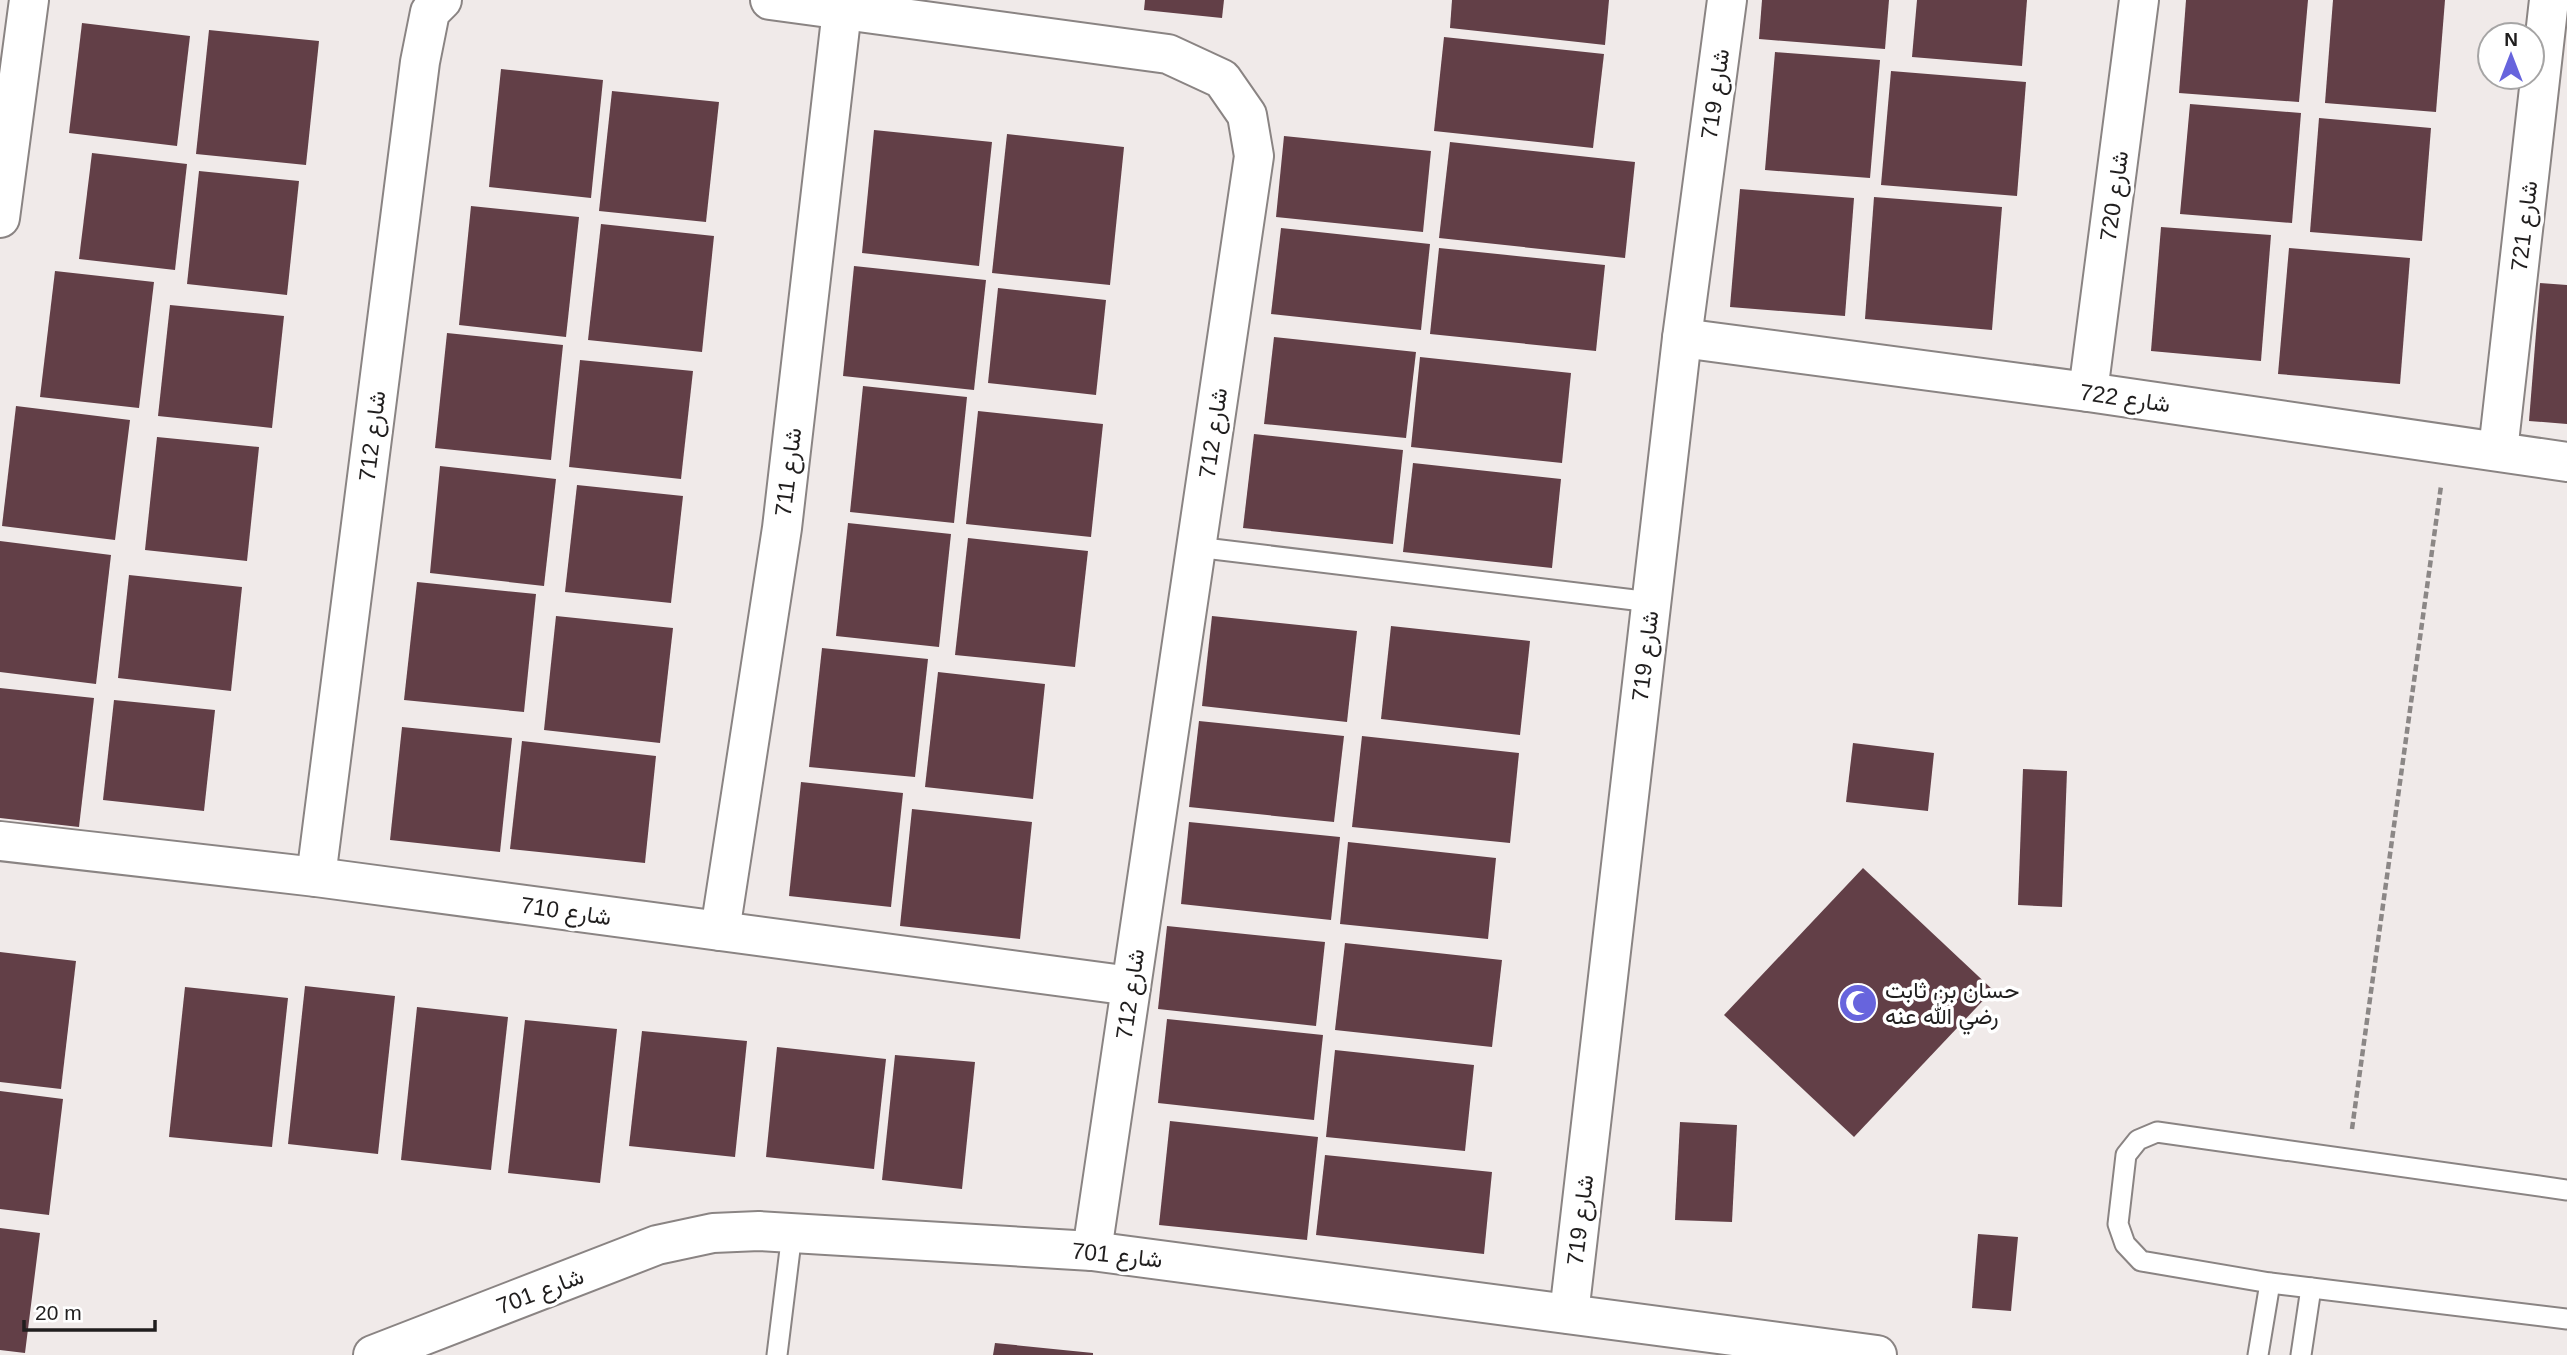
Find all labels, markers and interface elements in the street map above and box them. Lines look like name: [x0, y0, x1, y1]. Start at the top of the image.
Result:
north arrow: [2476, 21, 2546, 91]
text: N: [2504, 29, 2518, 50]
street label: شارع 719: [1696, 47, 1737, 141]
street label: شارع 720: [2095, 149, 2136, 243]
street label: شارع 721: [2506, 179, 2545, 273]
street label: شارع 722: [2078, 379, 2172, 420]
street label: شارع 712: [1194, 386, 1235, 480]
street label: شارع 712: [354, 389, 393, 483]
street label: شارع 711: [770, 426, 809, 518]
street label: شارع 719: [1627, 609, 1666, 703]
street label: شارع 710: [519, 892, 613, 933]
street label: شارع 712: [1111, 947, 1152, 1041]
place label: حسان بن ثابت رضي الله عنه: [1885, 977, 2019, 1035]
mosque icon: حسان بن ثابت رضي الله عنه: [1837, 982, 1879, 1024]
street label: شارع 719: [1562, 1173, 1601, 1267]
street label: شارع 701: [1070, 1237, 1164, 1276]
street label: شارع 701: [493, 1263, 588, 1322]
scale bar: [24, 1288, 156, 1332]
text: 20 m: [35, 1301, 82, 1324]

